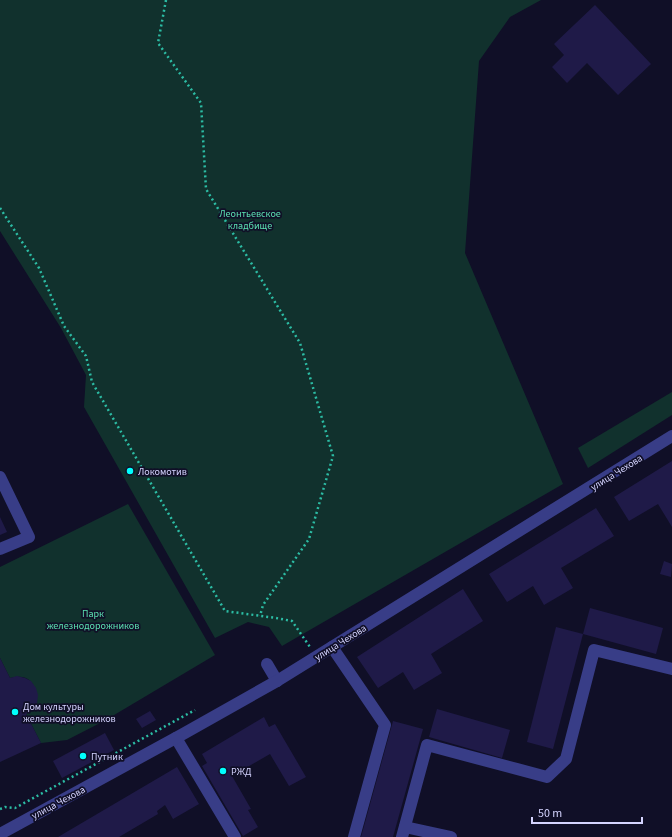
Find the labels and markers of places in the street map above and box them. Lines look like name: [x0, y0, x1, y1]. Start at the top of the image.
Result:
place label: Локомотив: [138, 465, 187, 479]
marker: Локомотив: [125, 466, 135, 476]
place label: Дом культуры железнодорожников: [23, 700, 116, 726]
marker: Дом культуры железнодорожников: [10, 707, 20, 717]
place label: Путник: [91, 750, 123, 764]
marker: Путник: [78, 751, 88, 761]
place label: РЖД: [231, 765, 252, 779]
marker: РЖД: [218, 766, 228, 776]

